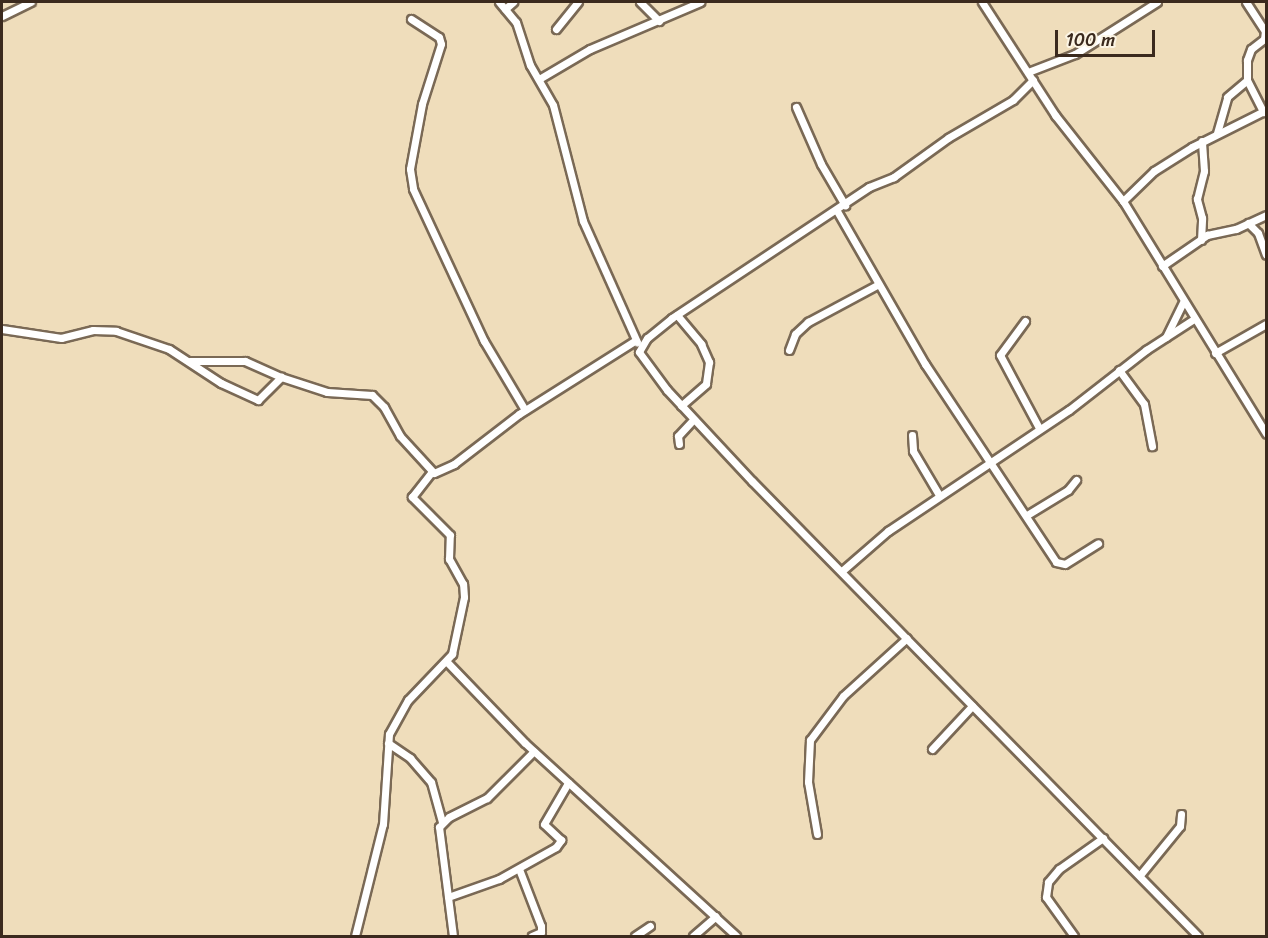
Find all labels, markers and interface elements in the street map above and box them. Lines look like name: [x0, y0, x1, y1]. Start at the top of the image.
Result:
scale bar: [1058, 18, 1158, 56]
text: 100 m: [1066, 24, 1115, 56]

